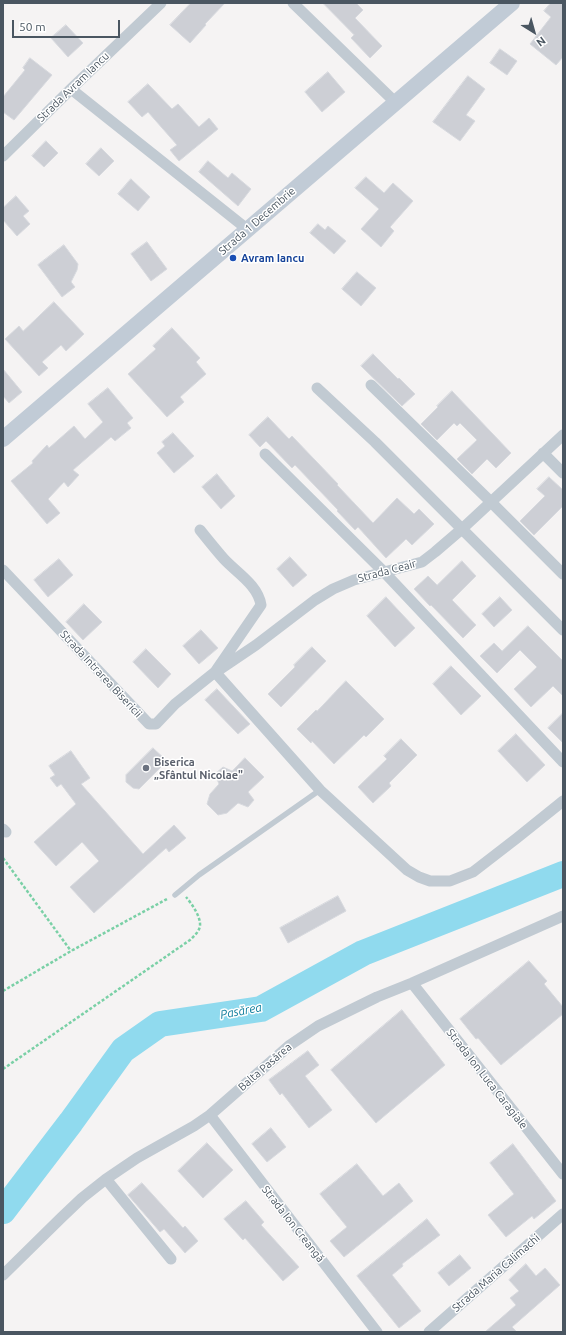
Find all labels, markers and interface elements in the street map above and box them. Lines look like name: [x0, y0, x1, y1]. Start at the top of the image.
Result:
scale bar: [14, 12, 122, 38]
north arrow: [514, 12, 554, 52]
text: 50 m: [19, 20, 46, 33]
text: N: [534, 34, 548, 49]
street label: Strada Avram Iancu: [34, 49, 112, 125]
street label: Strada 1 Decembrie: [216, 184, 298, 258]
place label: Avram Iancu: [241, 251, 304, 265]
marker: Avram Iancu: [228, 253, 238, 263]
street label: Strada Ceair: [356, 557, 418, 585]
street label: Strada Intrarea Bisericii: [57, 628, 145, 720]
place label: Biserica „Sfântul Nicolae": [154, 755, 243, 781]
marker: Biserica „Sfântul Nicolae": [141, 763, 151, 773]
water label: Pasărea: [219, 1000, 263, 1022]
street label: Strada Ion Luca Caragiale: [444, 1026, 530, 1132]
street label: Balta Pasărea: [236, 1040, 294, 1094]
street label: Strada Ion Creangă: [259, 1183, 327, 1265]
street label: Strada Maria Calimachi: [449, 1231, 543, 1315]

